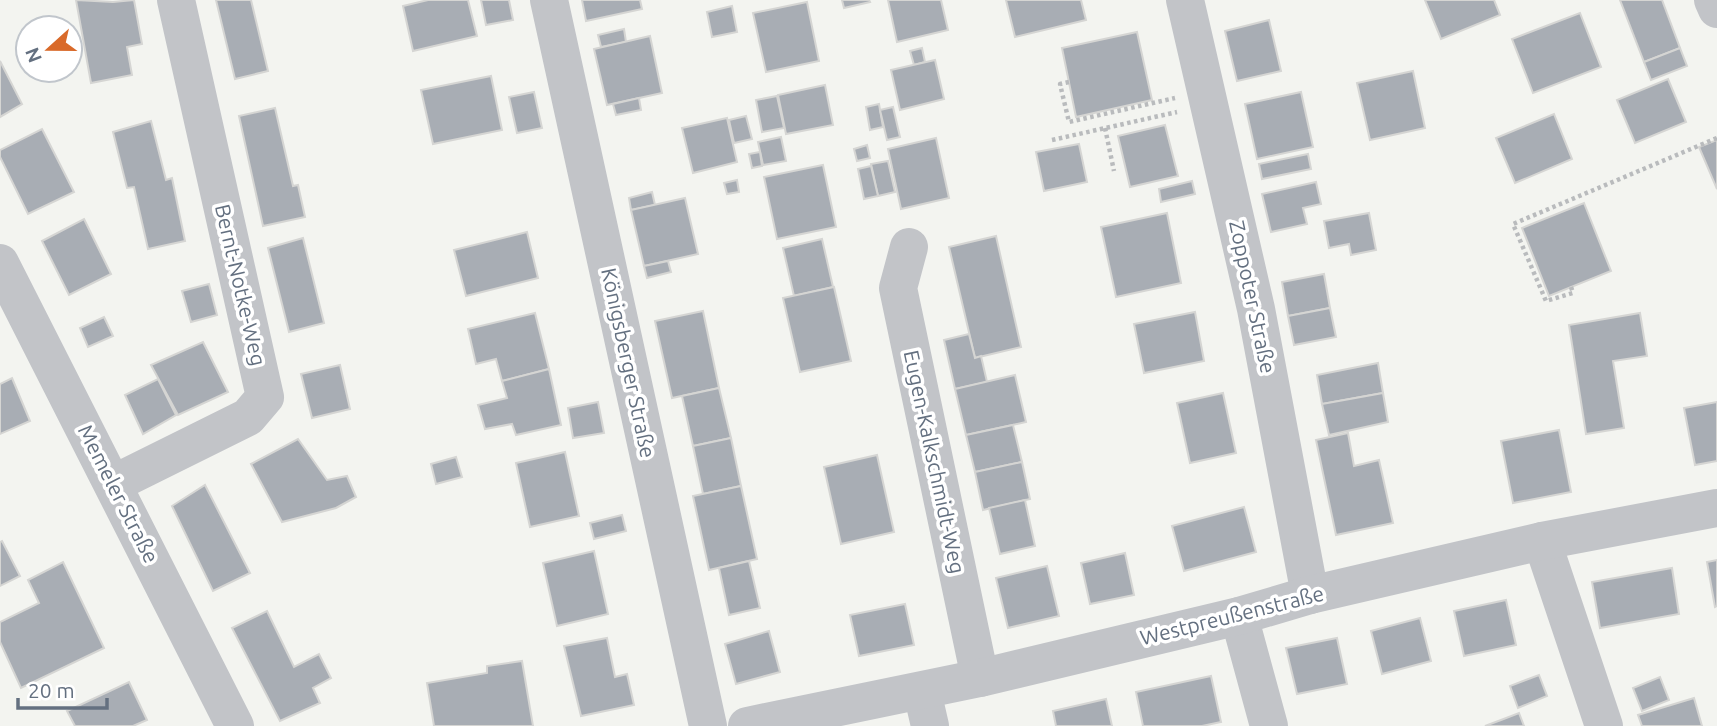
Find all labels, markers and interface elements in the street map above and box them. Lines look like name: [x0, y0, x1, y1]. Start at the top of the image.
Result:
north arrow: [14, 14, 84, 84]
text: N: [20, 45, 46, 66]
street label: Bernt-Notke-Weg: [211, 202, 271, 368]
street label: Zoppoter Straße: [1225, 218, 1281, 375]
street label: Königsberger Straße: [597, 266, 661, 460]
street label: Eugen-Kalkschmidt-Weg: [900, 348, 970, 576]
street label: Memeler Straße: [74, 421, 164, 567]
street label: Westpreußenstraße: [1137, 581, 1326, 649]
scale bar: [18, 666, 107, 710]
text: 20 m: [28, 678, 75, 702]

